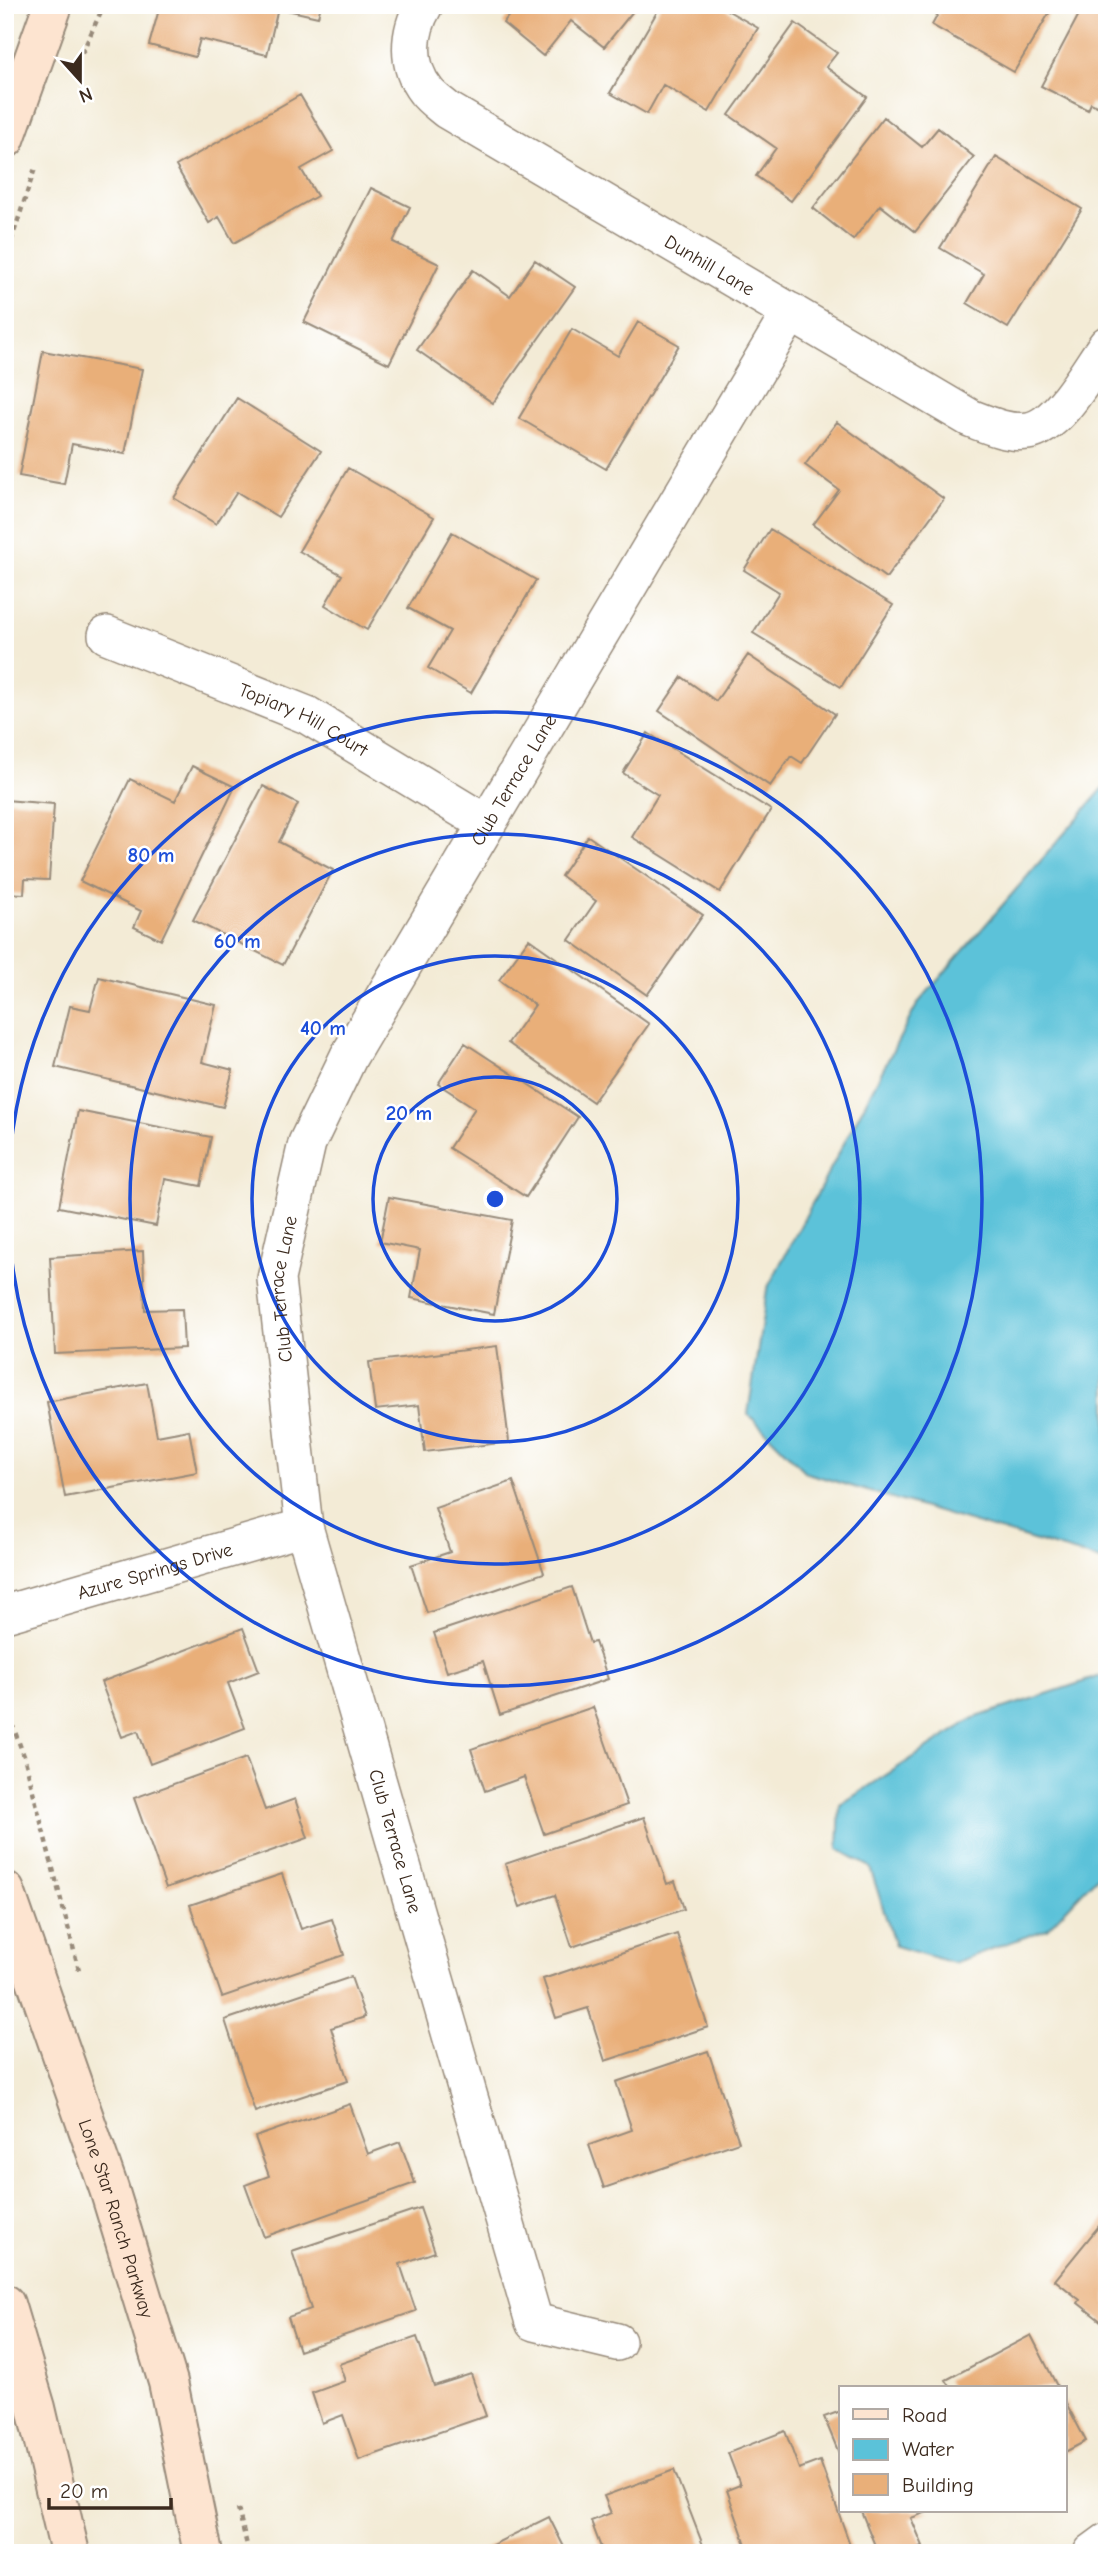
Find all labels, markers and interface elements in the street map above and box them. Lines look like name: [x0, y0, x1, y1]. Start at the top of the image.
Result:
north arrow: [46, 46, 116, 116]
text: N: [76, 82, 95, 107]
street label: Dunhill Lane: [661, 231, 758, 301]
street label: Topiary Hill Court: [235, 679, 372, 762]
street label: Club Terrace Lane: [467, 711, 561, 850]
text: 80 m: [128, 843, 174, 867]
text: 60 m: [213, 929, 261, 953]
text: 40 m: [300, 1016, 346, 1040]
text: 20 m: [386, 1101, 432, 1125]
centre of rings: [483, 1187, 507, 1211]
street label: Club Terrace Lane: [266, 1214, 302, 1363]
street label: Azure Springs Drive: [75, 1538, 235, 1604]
street label: Club Terrace Lane: [364, 1767, 426, 1916]
street label: Lone Star Ranch Parkway: [73, 2116, 158, 2321]
legend: [839, 2386, 1066, 2512]
text: Road: [902, 2403, 947, 2427]
text: Water: [902, 2437, 955, 2461]
scale bar: [49, 2467, 172, 2511]
text: Building: [902, 2473, 974, 2497]
text: 20 m: [60, 2479, 108, 2503]

